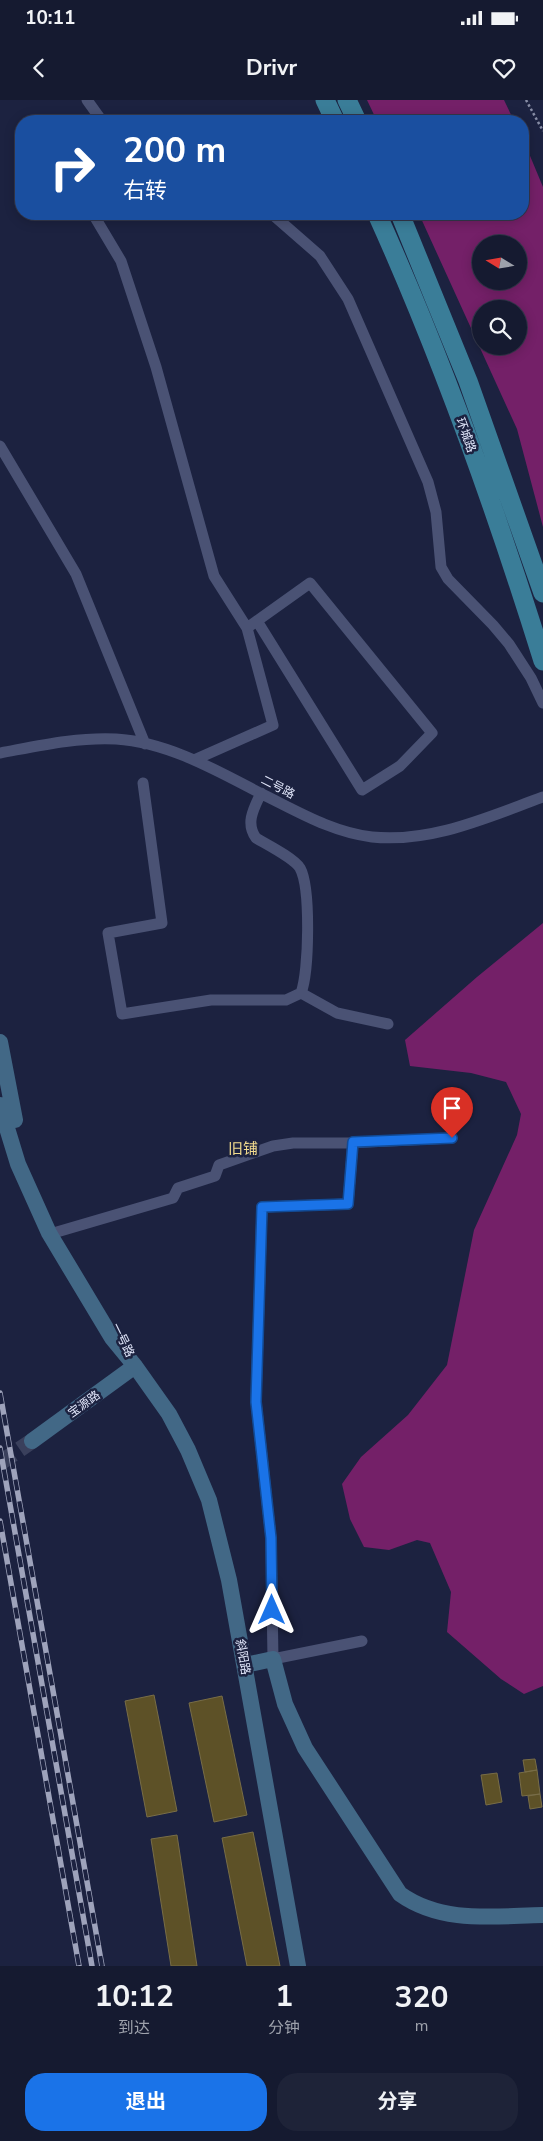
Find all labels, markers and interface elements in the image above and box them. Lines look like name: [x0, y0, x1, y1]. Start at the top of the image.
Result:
text: 10:11: [25, 5, 75, 31]
text: Drivr: [246, 53, 297, 83]
icon: back: [25, 54, 53, 82]
icon: heart: [490, 54, 518, 82]
text: 200 m: [123, 127, 226, 174]
icon: right: [40, 135, 105, 200]
text: 右转: [123, 176, 167, 206]
north arrow: [472, 235, 528, 290]
map controls: [472, 235, 527, 355]
button: search: [472, 300, 527, 355]
street label: 环城路: [452, 415, 480, 455]
street label: 二号路: [258, 772, 298, 802]
pin: [431, 1087, 473, 1138]
icon: arrive: [438, 1094, 466, 1122]
district label: 旧铺: [228, 1139, 258, 1159]
street label: 一号路: [108, 1320, 138, 1360]
street label: 宝源路: [65, 1387, 103, 1421]
position arrow: [245, 1583, 297, 1635]
street label: 斜阳路: [232, 1638, 254, 1676]
text: 10:12: [94, 1976, 174, 2017]
text: 1: [275, 1976, 293, 2017]
text: 320: [395, 1977, 449, 2018]
text: m: [415, 2015, 428, 2037]
text: 到达: [118, 2017, 150, 2039]
text: 分钟: [268, 2017, 300, 2039]
button: 退出: [25, 2073, 267, 2131]
button: 分享: [277, 2073, 518, 2131]

